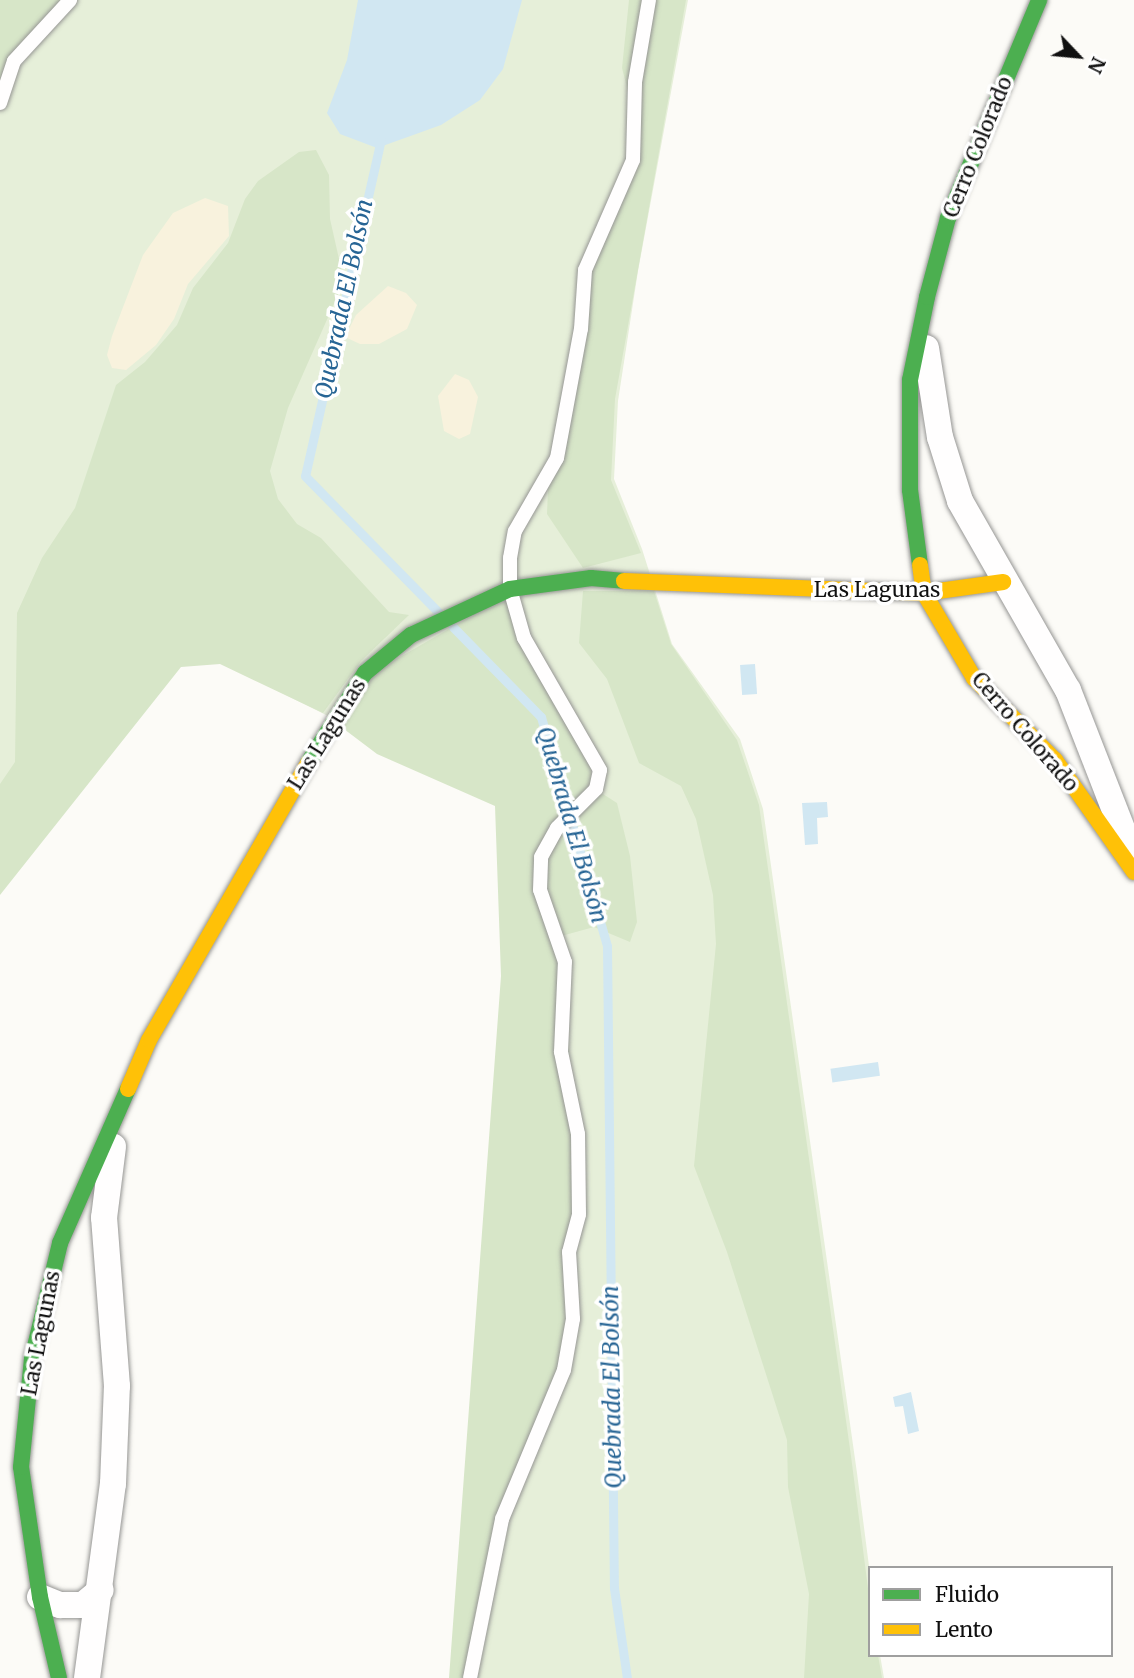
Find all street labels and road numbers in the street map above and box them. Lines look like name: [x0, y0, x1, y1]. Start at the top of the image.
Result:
street label: Cerro Colorado: [938, 73, 1018, 221]
street label: Las Lagunas: [814, 577, 940, 603]
street label: Cerro Colorado: [966, 667, 1084, 797]
street label: Las Lagunas: [283, 674, 371, 794]
street label: Las Lagunas: [17, 1268, 65, 1398]

